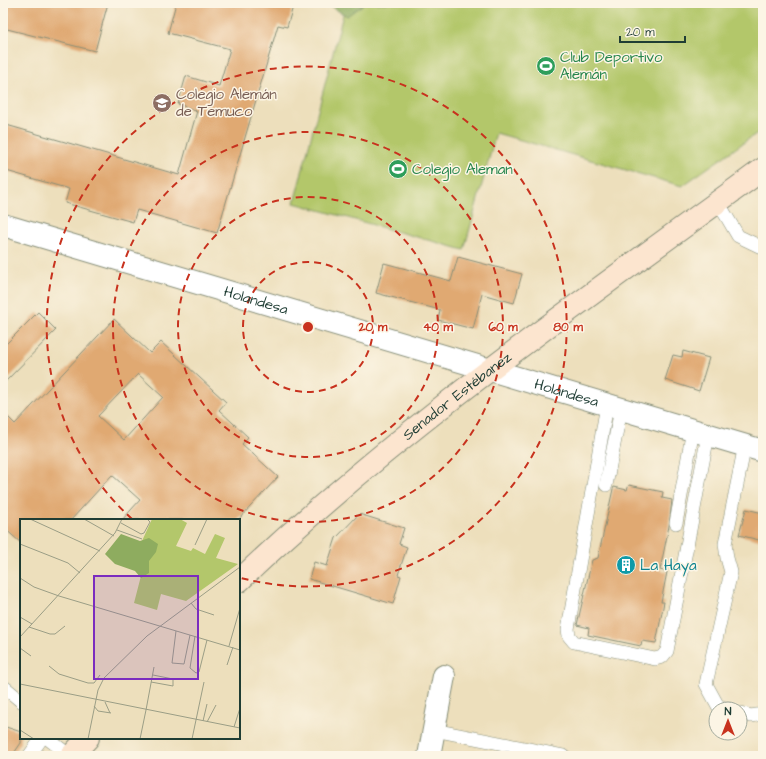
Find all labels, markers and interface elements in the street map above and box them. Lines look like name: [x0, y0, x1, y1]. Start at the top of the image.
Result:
scale bar: [620, 18, 685, 44]
text: 20 m: [626, 24, 655, 41]
place label: Club Deportivo Alemán: [560, 47, 663, 85]
sports icon: Club Deportivo Alemán: [535, 55, 557, 77]
place label: Colegio Alemán de Temuco: [176, 84, 277, 122]
school or university icon: Colegio Alemán de Temuco: [151, 92, 173, 114]
sports icon: Colegio Aleman: [387, 158, 409, 180]
place label: Colegio Aleman: [412, 159, 513, 181]
street label: Holandesa: [221, 281, 291, 320]
text: 20 m: [358, 319, 388, 336]
text: 40 m: [423, 319, 454, 336]
text: 60 m: [488, 319, 518, 336]
text: 80 m: [553, 319, 583, 336]
centre of rings: [301, 320, 315, 334]
street label: Senador Estébanez: [398, 347, 516, 445]
street label: Holandesa: [532, 374, 601, 413]
inset map: [20, 519, 240, 739]
building icon: La Haya: [615, 554, 637, 576]
place label: La Haya: [640, 555, 697, 577]
north arrow: [708, 701, 748, 741]
text: N: [725, 704, 732, 719]

